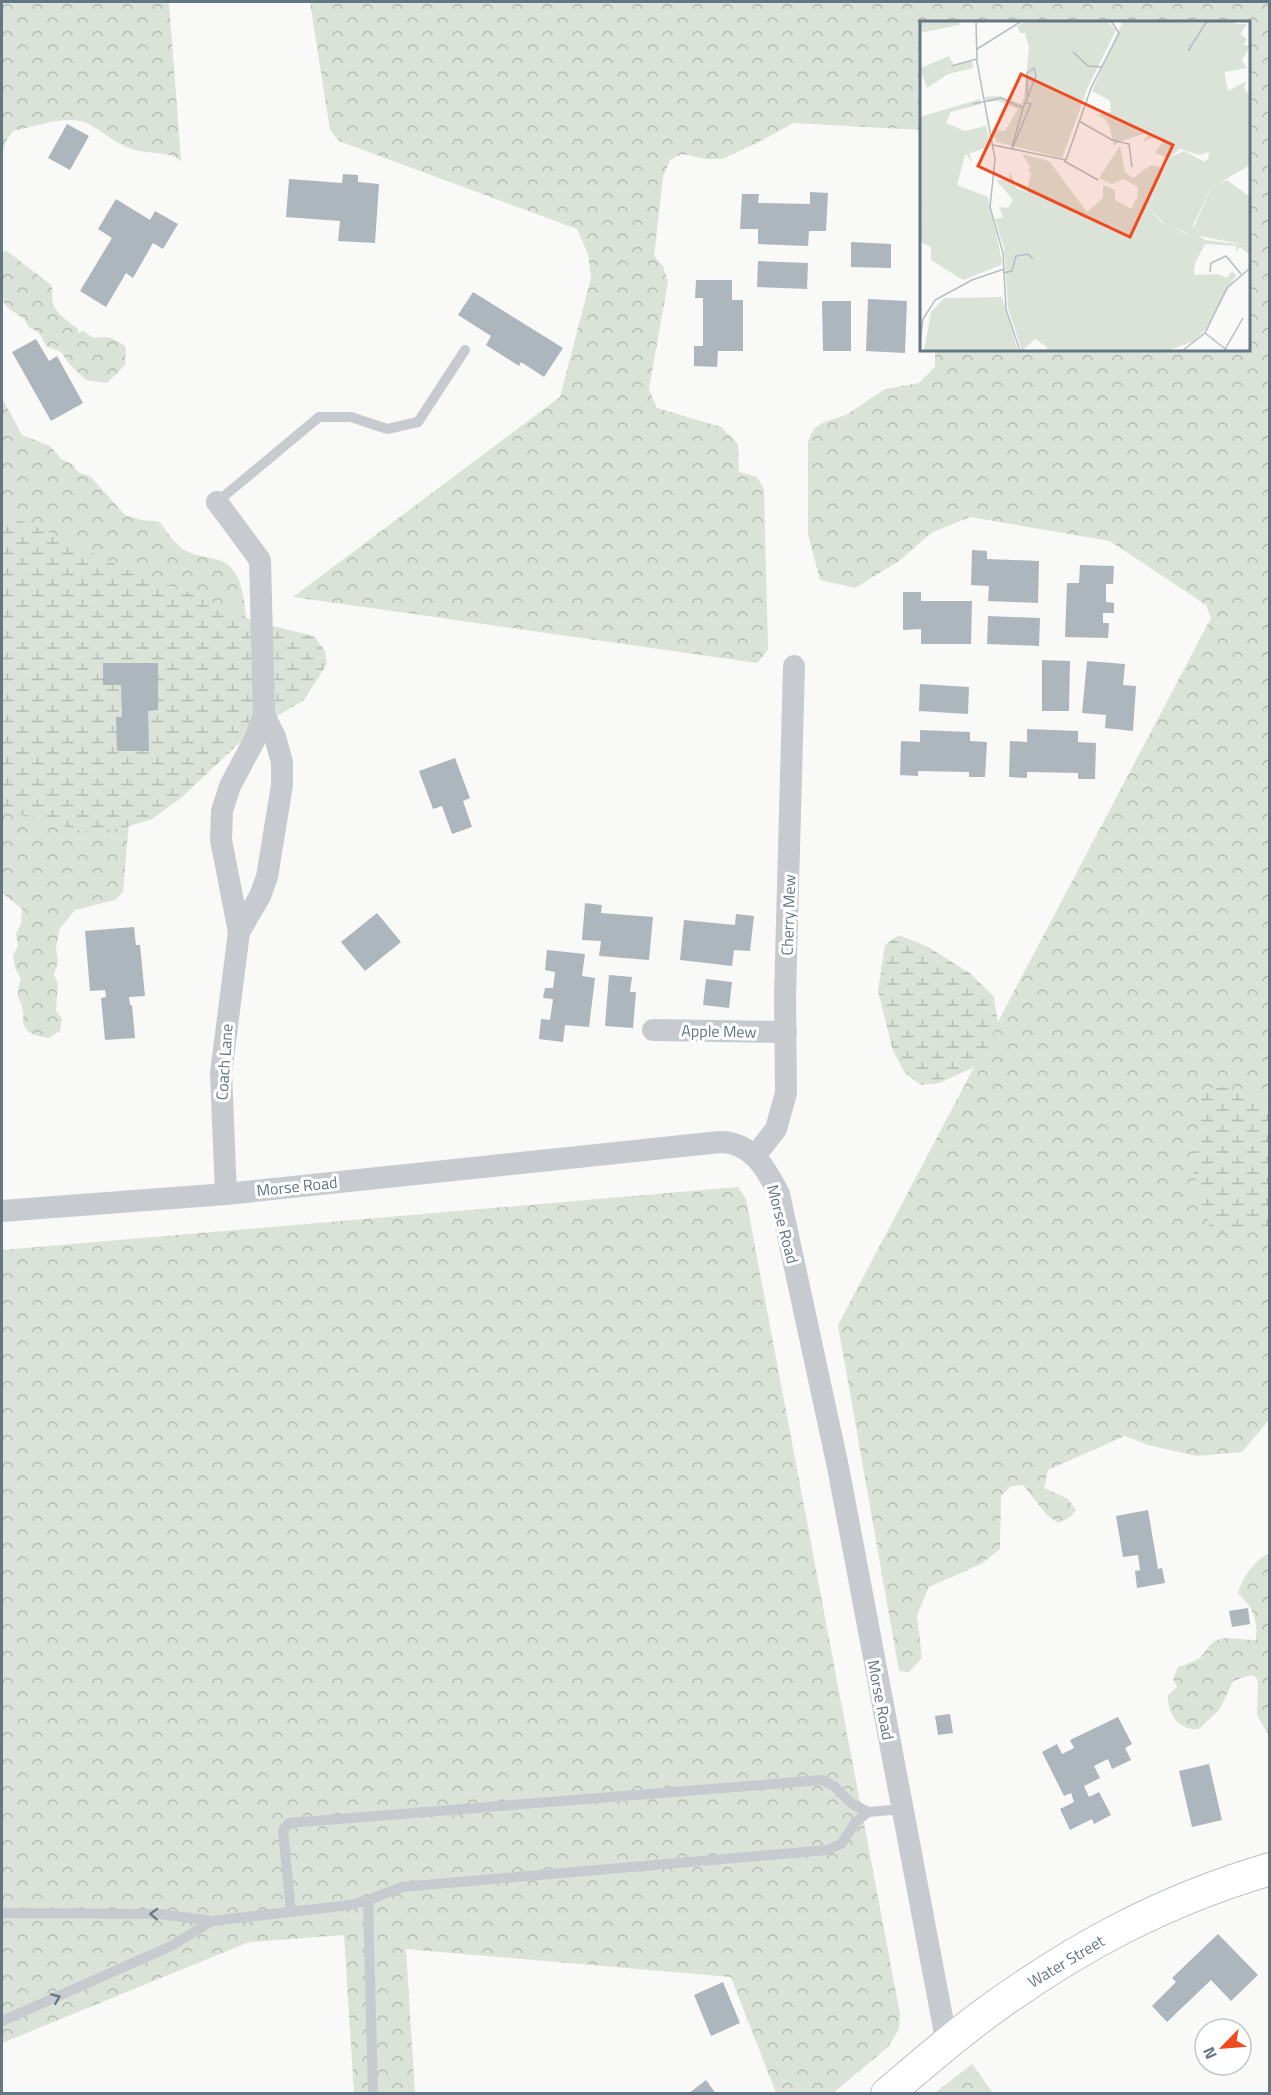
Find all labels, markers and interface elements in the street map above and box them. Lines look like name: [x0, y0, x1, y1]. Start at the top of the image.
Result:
inset map: [920, 21, 1250, 351]
street label: Cherry Mew: [775, 874, 801, 956]
street label: Apple Mew: [681, 1018, 757, 1044]
street label: Coach Lane: [209, 1023, 239, 1101]
street label: Morse Road: [255, 1170, 339, 1202]
street label: Morse Road: [761, 1182, 805, 1266]
street label: Morse Road: [861, 1658, 901, 1742]
one-way arrow: [149, 1908, 158, 1921]
street label: Water Street: [1023, 1928, 1109, 1993]
one-way arrow: [49, 1993, 60, 2005]
north arrow: [1193, 2017, 1253, 2077]
text: N: [1196, 2043, 1223, 2063]

